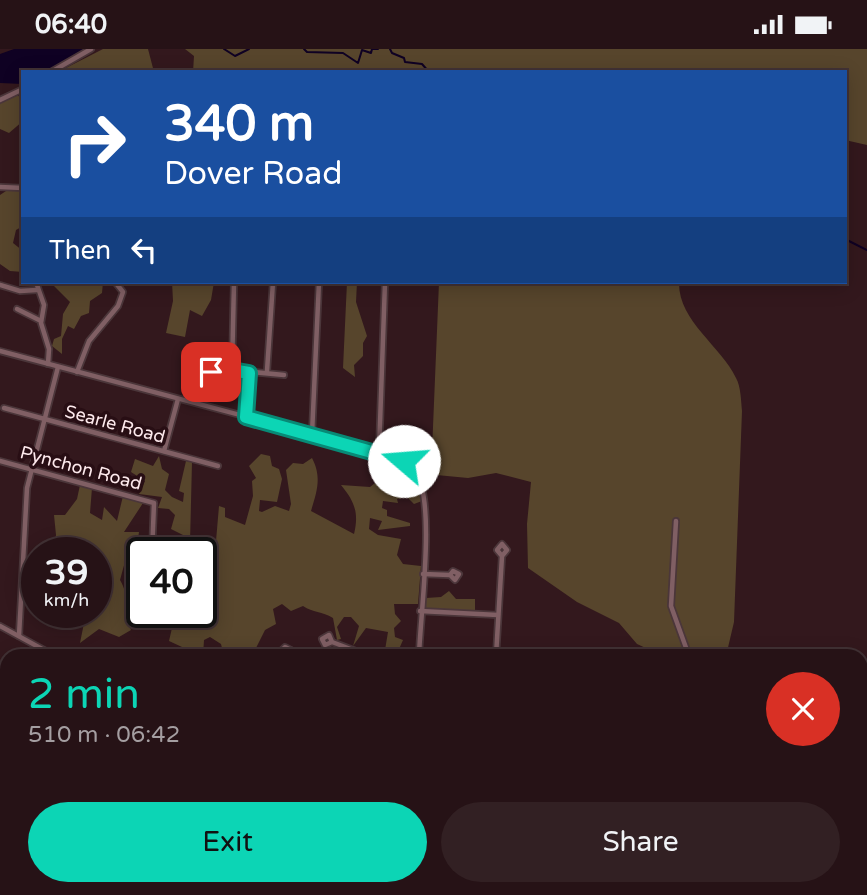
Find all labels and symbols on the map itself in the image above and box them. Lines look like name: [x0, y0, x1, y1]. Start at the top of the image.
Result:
pin: [181, 342, 241, 402]
street label: Searle Road: [62, 400, 168, 448]
position arrow: [367, 424, 441, 498]
street label: Pynchon Road: [18, 441, 144, 495]
speed limit sign: 40: [126, 537, 217, 628]

